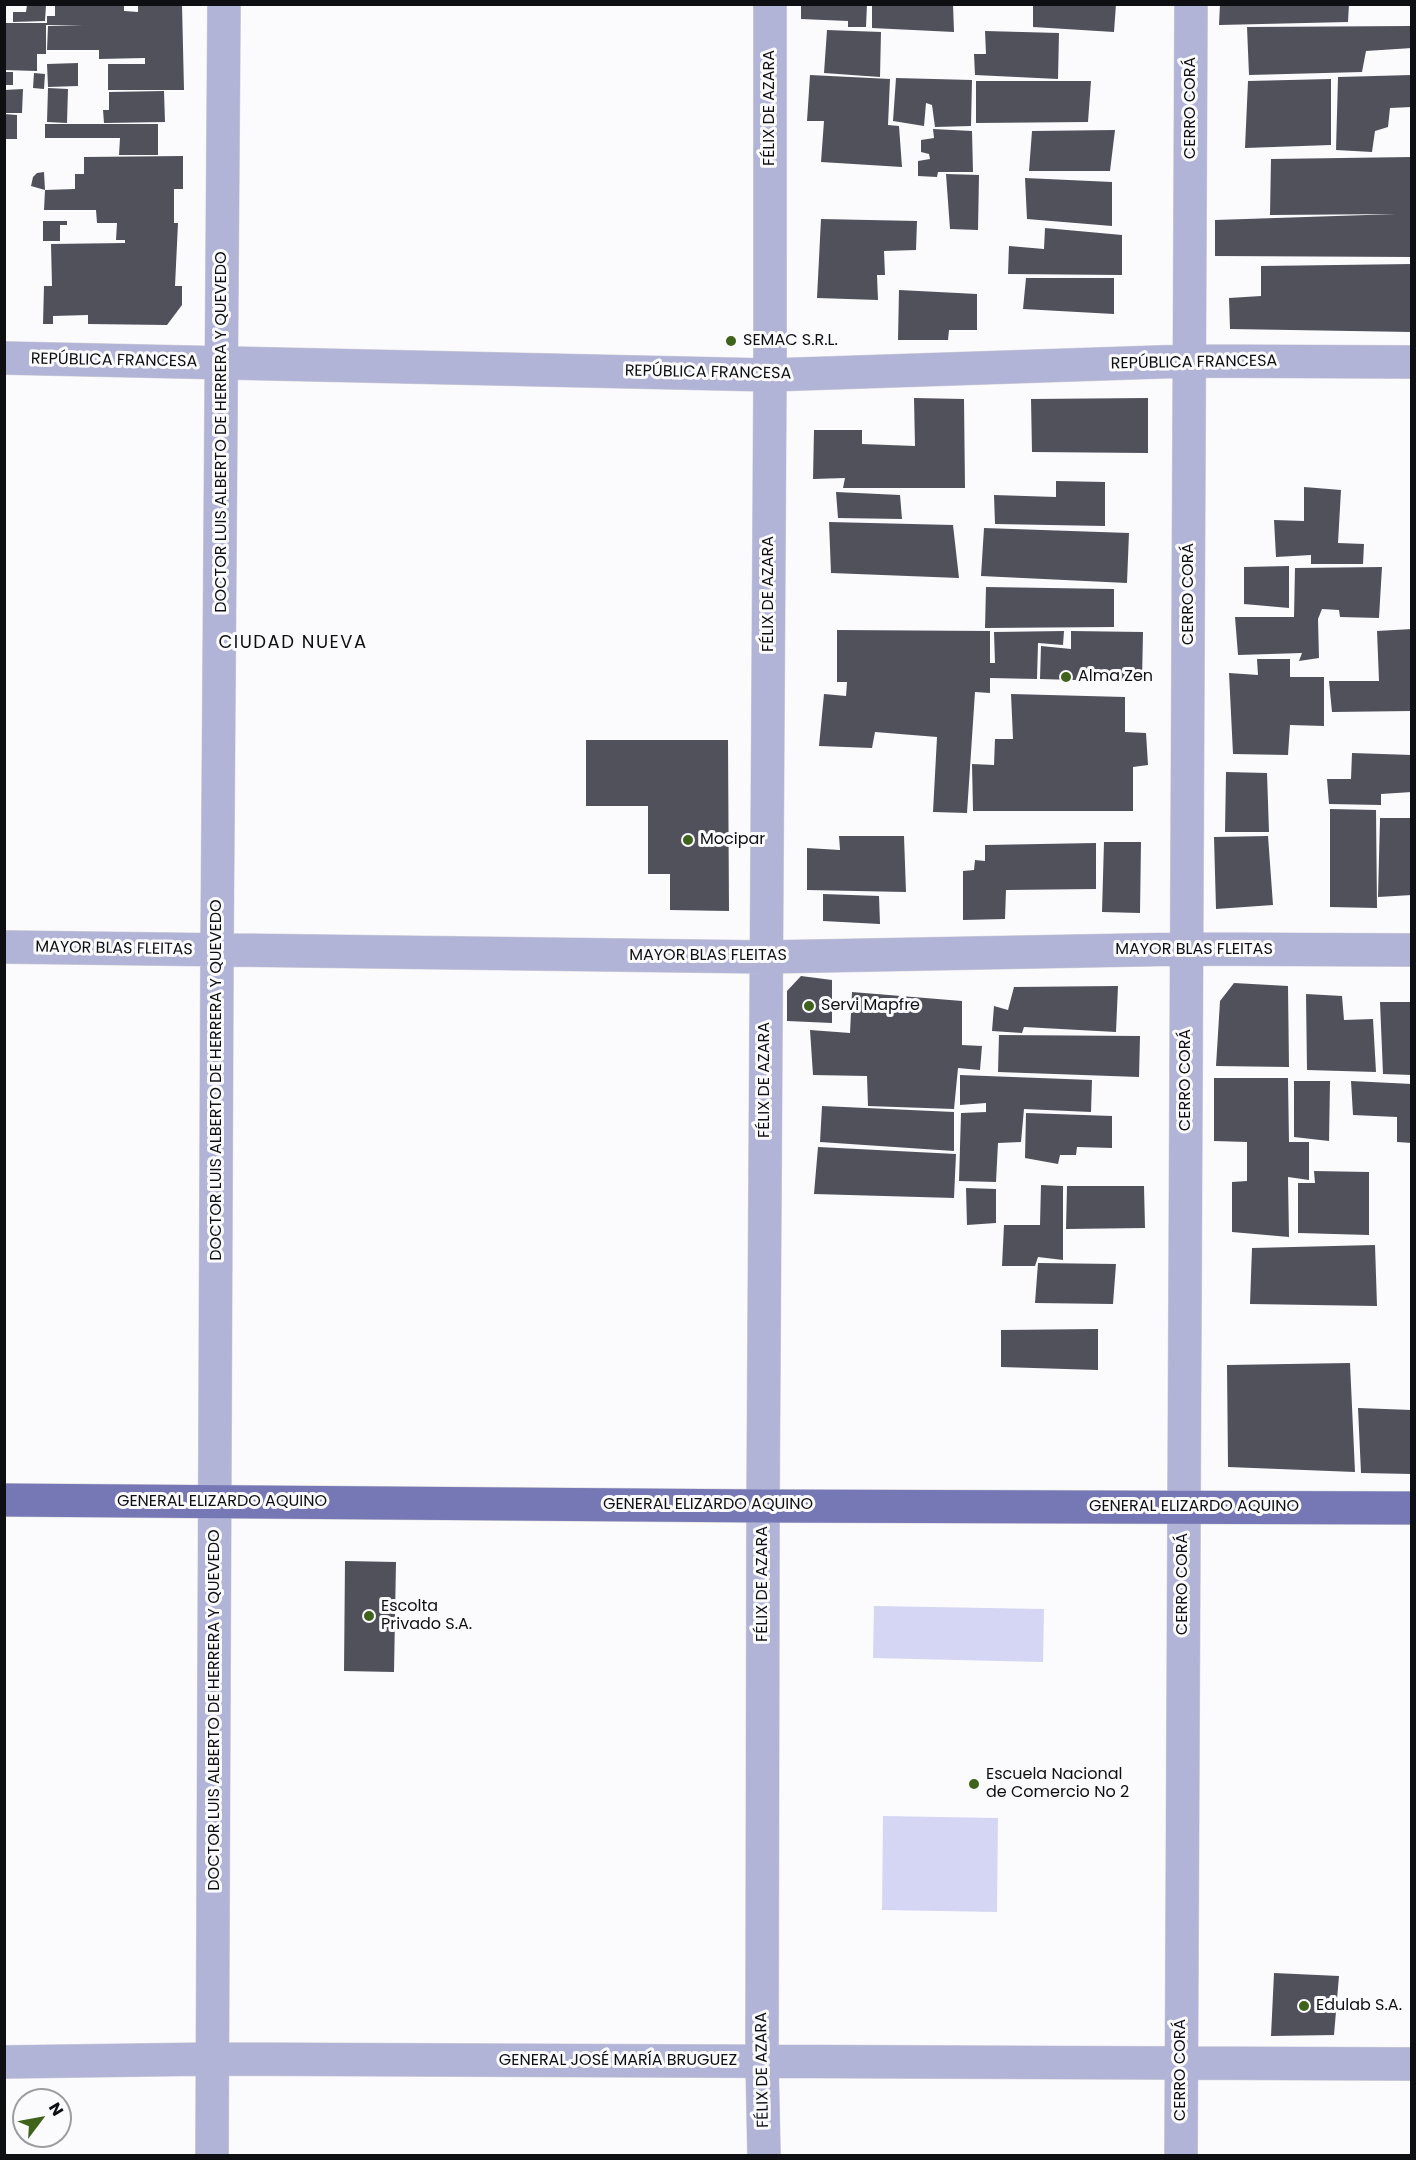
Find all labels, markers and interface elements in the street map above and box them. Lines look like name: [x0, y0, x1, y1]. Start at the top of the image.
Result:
street label: FÉLIX DE AZARA: [760, 50, 780, 166]
street label: CERRO CORÁ: [1181, 57, 1201, 159]
street label: DOCTOR LUIS ALBERTO DE HERRERA Y QUEVEDO: [212, 251, 232, 613]
place label: SEMAC S.R.L.: [743, 331, 838, 351]
marker: SEMAC S.R.L.: [724, 334, 738, 348]
street label: REPÚBLICA FRANCESA: [31, 350, 197, 372]
street label: REPÚBLICA FRANCESA: [1111, 352, 1277, 374]
street label: REPÚBLICA FRANCESA: [625, 362, 791, 384]
street label: FÉLIX DE AZARA: [759, 536, 779, 652]
street label: CERRO CORÁ: [1179, 543, 1199, 645]
district label: CIUDAD NUEVA: [218, 632, 368, 654]
place label: Alma Zen: [1078, 667, 1153, 687]
marker: Alma Zen: [1059, 670, 1073, 684]
place label: Mocipar: [700, 830, 765, 850]
marker: Mocipar: [681, 833, 695, 847]
street label: DOCTOR LUIS ALBERTO DE HERRERA Y QUEVEDO: [207, 899, 227, 1261]
street label: MAYOR BLAS FLEITAS: [35, 938, 193, 960]
street label: MAYOR BLAS FLEITAS: [1115, 940, 1273, 960]
street label: MAYOR BLAS FLEITAS: [629, 946, 787, 966]
place label: Servi Mapfre: [821, 996, 920, 1016]
marker: Servi Mapfre: [802, 999, 816, 1013]
street label: FÉLIX DE AZARA: [755, 1022, 775, 1138]
street label: CERRO CORÁ: [1176, 1029, 1196, 1131]
street label: GENERAL ELIZARDO AQUINO: [117, 1492, 327, 1512]
street label: GENERAL ELIZARDO AQUINO: [603, 1495, 813, 1515]
street label: GENERAL ELIZARDO AQUINO: [1089, 1497, 1299, 1517]
street label: FÉLIX DE AZARA: [753, 1526, 773, 1642]
street label: DOCTOR LUIS ALBERTO DE HERRERA Y QUEVEDO: [205, 1529, 225, 1891]
street label: CERRO CORÁ: [1173, 1533, 1193, 1635]
place label: Escolta Privado S.A.: [381, 1597, 472, 1635]
marker: Escolta Privado S.A.: [362, 1609, 376, 1623]
place label: Escuela Nacional de Comercio No 2: [986, 1765, 1129, 1803]
marker: Escuela Nacional de Comercio No 2: [967, 1777, 981, 1791]
place label: Edulab S.A.: [1316, 1996, 1402, 2016]
marker: Edulab S.A.: [1297, 1999, 1311, 2013]
street label: FÉLIX DE AZARA: [752, 2012, 774, 2128]
street label: CERRO CORÁ: [1171, 2019, 1191, 2121]
street label: GENERAL JOSÉ MARÍA BRUGUEZ: [499, 2051, 737, 2071]
north arrow: [12, 2088, 72, 2148]
text: N: [43, 2098, 69, 2120]

